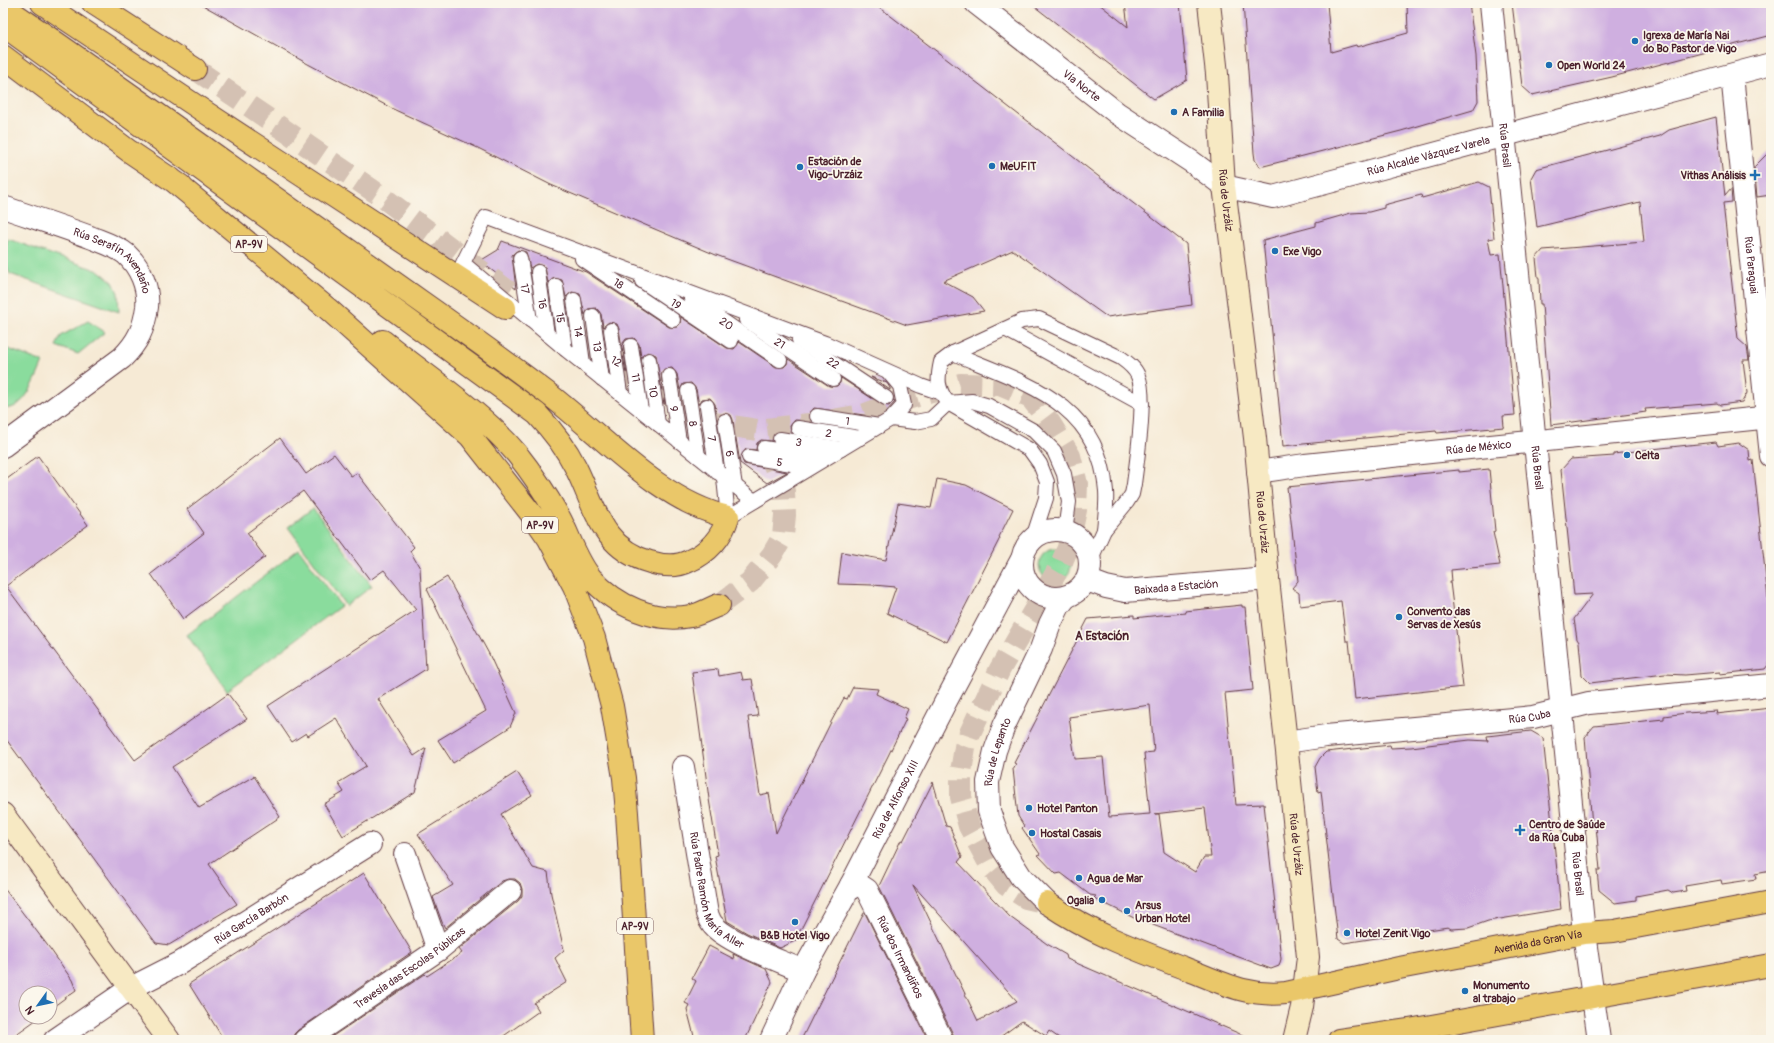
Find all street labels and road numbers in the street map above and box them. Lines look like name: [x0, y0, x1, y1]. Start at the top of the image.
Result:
street label: Vía Norte: [1060, 67, 1103, 105]
street label: Rúa Brasil: [1496, 123, 1513, 168]
street label: Rúa Alcalde Vázquez Varela: [1366, 133, 1491, 179]
street label: Rúa de Urzáiz: [1216, 169, 1236, 232]
street label: Rúa Serafín Avendaño: [71, 225, 153, 295]
road number: AP-9V: [231, 236, 267, 252]
street label: Rúa Paraguai: [1742, 236, 1760, 294]
street label: 18: [611, 276, 626, 292]
street label: 17: [517, 283, 532, 295]
street label: 19: [668, 296, 684, 313]
street label: 16: [535, 298, 549, 310]
street label: 15: [553, 312, 567, 324]
street label: 20: [717, 314, 735, 333]
street label: 14: [571, 326, 585, 339]
street label: 21: [772, 335, 788, 352]
street label: 13: [590, 341, 604, 353]
street label: 12: [608, 353, 624, 370]
street label: 22: [824, 354, 842, 372]
street label: 11: [628, 372, 643, 383]
street label: 10: [646, 385, 660, 399]
street label: 9: [667, 405, 680, 413]
street label: 1: [844, 415, 851, 428]
street label: 8: [686, 420, 699, 428]
street label: 2: [824, 427, 833, 440]
street label: 7: [705, 435, 718, 443]
street label: 3: [795, 436, 803, 449]
street label: Rúa de México: [1445, 438, 1512, 457]
street label: Rúa Brasil: [1528, 445, 1546, 490]
street label: 6: [723, 450, 736, 458]
street label: 5: [776, 456, 784, 469]
street label: Rúa de Urzáiz: [1253, 490, 1272, 554]
road number: AP-9V: [522, 517, 558, 533]
street label: Baixada a Estación: [1134, 577, 1219, 597]
street label: Rúa Cuba: [1508, 707, 1552, 726]
street label: Rúa de Lepanto: [982, 716, 1014, 786]
street label: Rúa de Alfonso XIII: [870, 758, 921, 841]
street label: Rúa de Urzáiz: [1286, 812, 1306, 876]
street label: Rúa Padre Ramón María Aller: [687, 831, 746, 951]
street label: Rúa Brasil: [1569, 851, 1586, 896]
street label: Rúa García Barbón: [212, 891, 291, 947]
street label: Rúa dos Irmandiños: [874, 914, 926, 1000]
road number: AP-9V: [617, 918, 653, 934]
street label: Travesía das Escolas Públicas: [352, 924, 468, 1012]
street label: Avenida da Gran Vía: [1492, 928, 1583, 957]

